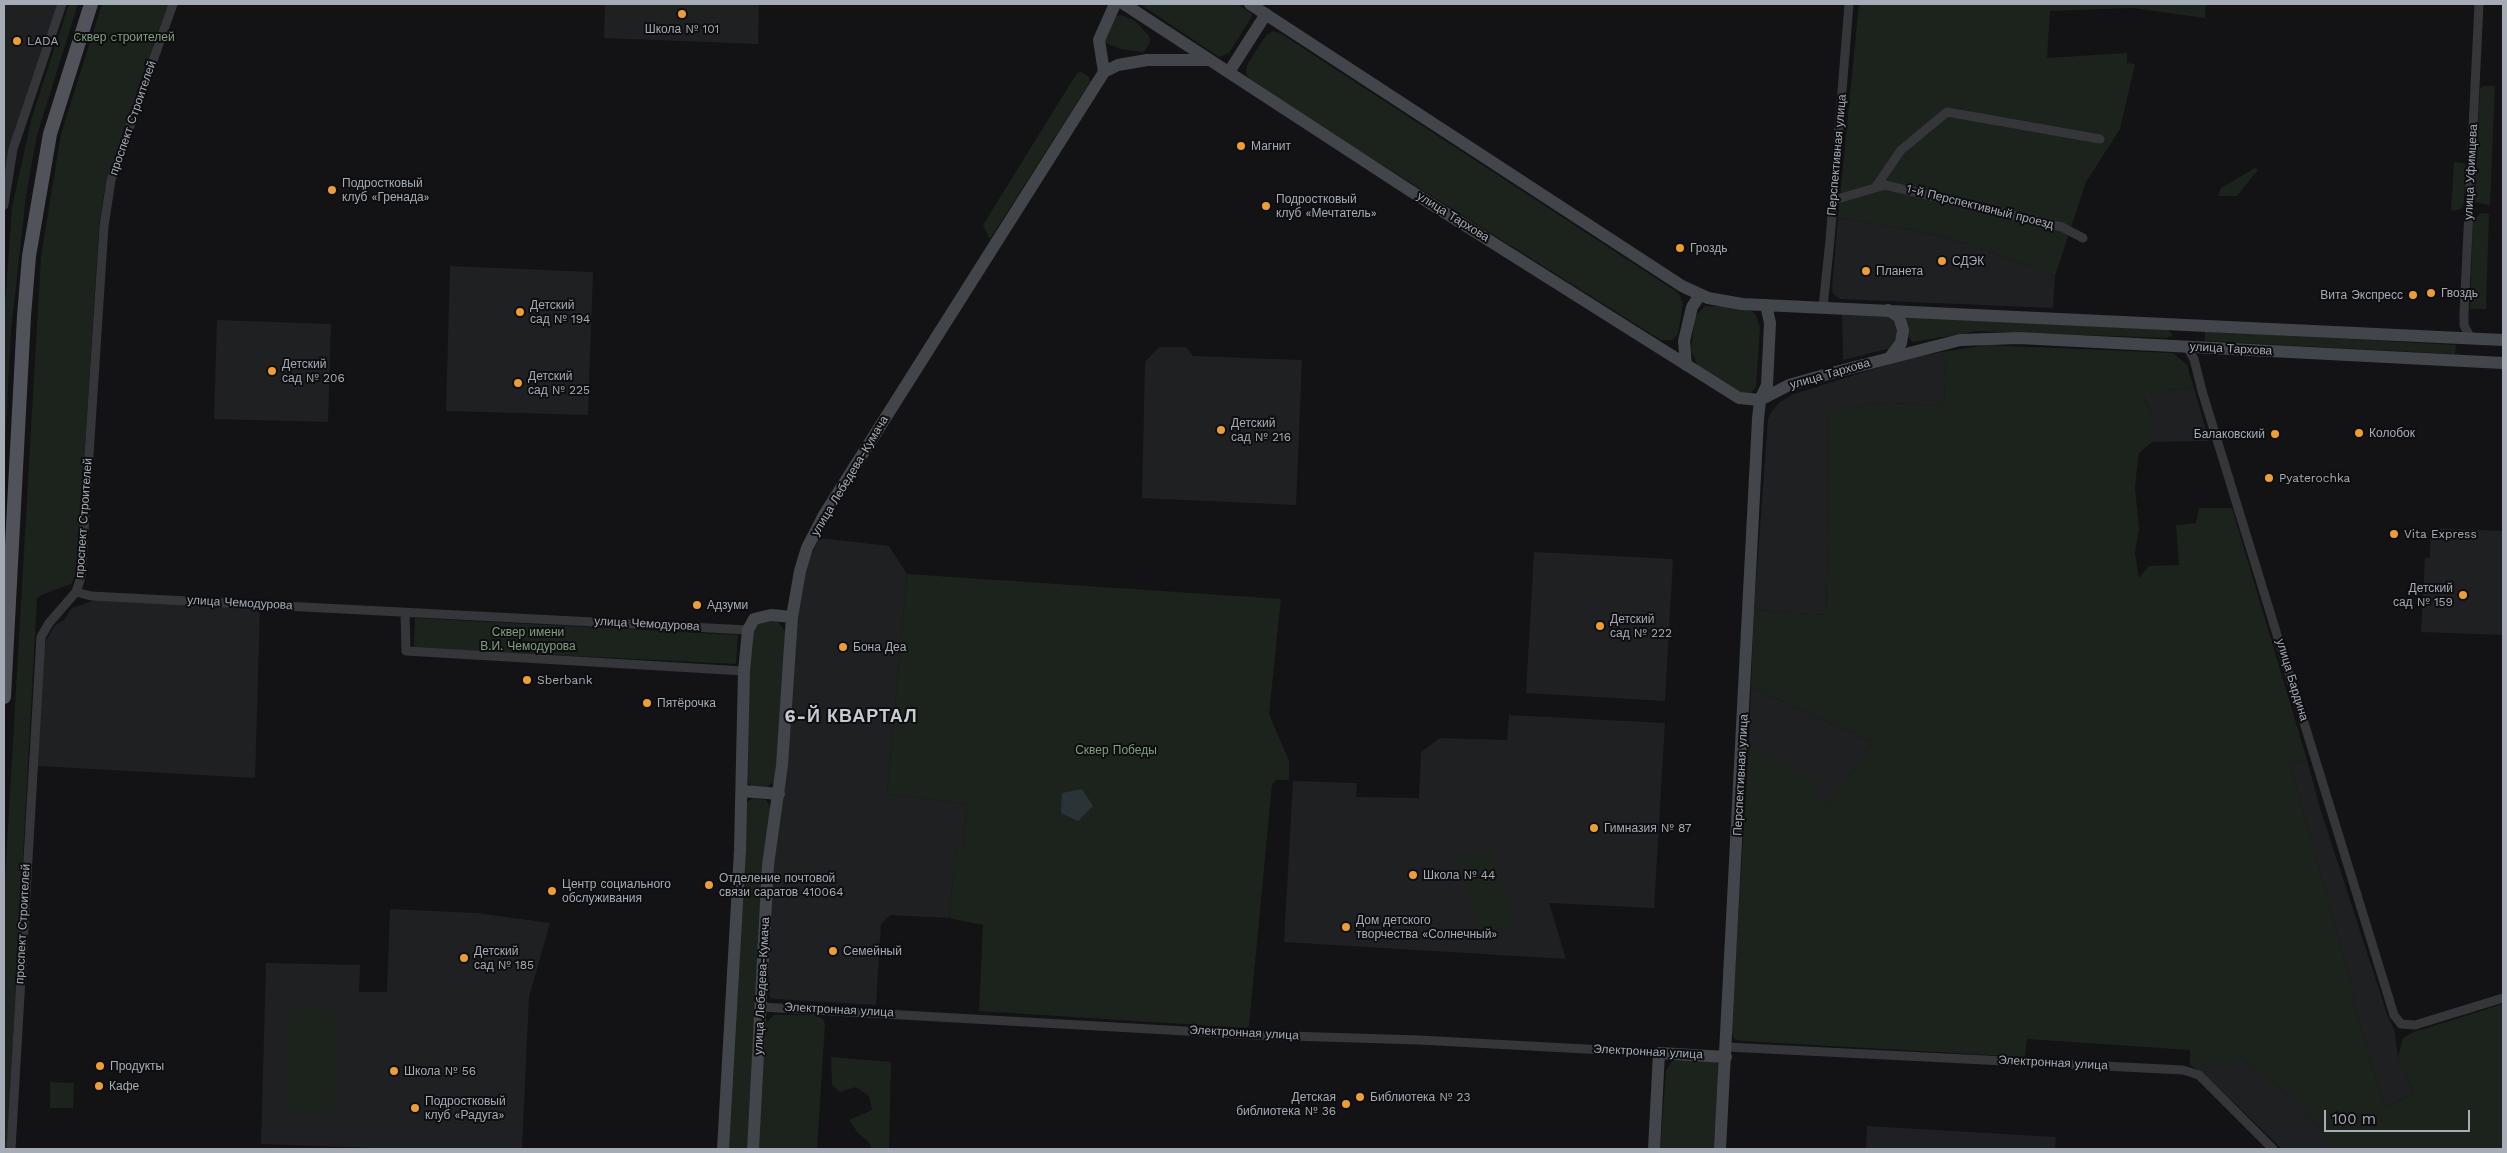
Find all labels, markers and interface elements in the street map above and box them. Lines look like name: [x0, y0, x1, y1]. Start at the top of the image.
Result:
marker: Школа № 101: [676, 8, 688, 20]
place label: Школа № 101: [645, 22, 719, 36]
park label: Cквер cтроителей: [73, 30, 175, 44]
place label: LADA: [27, 34, 58, 48]
marker: LADA: [11, 35, 23, 47]
street label: проспект Строителей: [107, 59, 159, 177]
street label: Перспективная улица: [1825, 94, 1849, 216]
street label: улица Уфимцева: [2461, 124, 2481, 220]
place label: Магнит: [1251, 139, 1291, 153]
marker: Магнит: [1235, 140, 1247, 152]
place label: Подростковый клуб «Гренада»: [342, 176, 429, 204]
street label: 1-й Перспективный проезд: [1905, 182, 2055, 232]
marker: Подростковый клуб «Гренада»: [326, 184, 338, 196]
street label: улица Тархова: [1414, 189, 1492, 245]
place label: Подростковый клуб «Мечтатель»: [1276, 192, 1377, 220]
marker: Подростковый клуб «Мечтатель»: [1260, 200, 1272, 212]
place label: Гроздь: [1690, 241, 1728, 255]
marker: Гроздь: [1674, 242, 1686, 254]
place label: СДЭК: [1952, 254, 1984, 268]
marker: СДЭК: [1936, 255, 1948, 267]
place label: Планета: [1876, 264, 1923, 278]
marker: Планета: [1860, 265, 1872, 277]
place label: Гвоздь: [2441, 286, 2478, 300]
marker: Гвоздь: [2425, 287, 2437, 299]
place label: Вита Экспресс: [2320, 288, 2403, 302]
marker: Вита Экспресс: [2407, 289, 2419, 301]
place label: Детский сад № 194: [530, 298, 590, 326]
marker: Детский сад № 194: [514, 306, 526, 318]
street label: улица Тархова: [2189, 340, 2273, 358]
street label: улица Тархова: [1788, 356, 1872, 392]
place label: Детский сад № 206: [282, 357, 345, 385]
marker: Детский сад № 206: [266, 365, 278, 377]
place label: Детский сад № 225: [528, 369, 590, 397]
marker: Детский сад № 225: [512, 377, 524, 389]
street label: улица Лебедева-Кумача: [808, 413, 892, 539]
place label: Детский сад № 216: [1231, 416, 1291, 444]
marker: Детский сад № 216: [1215, 424, 1227, 436]
place label: Колобок: [2369, 426, 2415, 440]
place label: Балаковский: [2194, 427, 2265, 441]
marker: Колобок: [2353, 427, 2365, 439]
marker: Балаковский: [2269, 428, 2281, 440]
street label: проспект Строителей: [73, 458, 95, 578]
place label: Pyaterochka: [2279, 471, 2350, 485]
marker: Pyaterochka: [2263, 472, 2275, 484]
place label: Vita Express: [2404, 527, 2477, 541]
marker: Vita Express: [2388, 528, 2400, 540]
place label: Детский сад № 159: [2393, 581, 2453, 609]
marker: Детский сад № 159: [2457, 589, 2469, 601]
street label: улица Чемодурова: [187, 593, 293, 613]
place label: Адзуми: [707, 598, 748, 612]
marker: Адзуми: [691, 599, 703, 611]
place label: Детский сад № 222: [1610, 612, 1672, 640]
street label: улица Чемодурова: [594, 614, 700, 634]
marker: Детский сад № 222: [1594, 620, 1606, 632]
park label: Сквер имени В.И. Чемодурова: [480, 625, 576, 653]
street label: улица Бардина: [2273, 637, 2311, 723]
place label: Бона Деа: [853, 640, 906, 654]
marker: Бона Деа: [837, 641, 849, 653]
place label: Sberbank: [537, 673, 593, 687]
marker: Sberbank: [521, 674, 533, 686]
place label: Пятёрочка: [657, 696, 716, 710]
marker: Пятёрочка: [641, 697, 653, 709]
district label: 6-Й КВАРТАЛ: [783, 706, 919, 728]
street label: Перспективная улица: [1731, 714, 1751, 836]
park label: Сквер Победы: [1075, 743, 1157, 757]
place label: Гимназия № 87: [1604, 821, 1692, 835]
marker: Гимназия № 87: [1588, 822, 1600, 834]
street label: проспект Строителей: [13, 864, 33, 984]
place label: Школа № 44: [1423, 868, 1495, 882]
marker: Школа № 44: [1407, 869, 1419, 881]
place label: Отделение почтовой связи саратов 410064: [719, 871, 844, 899]
place label: Центр социального обслуживания: [562, 877, 671, 905]
marker: Отделение почтовой связи саратов 410064: [703, 879, 715, 891]
marker: Центр социального обслуживания: [546, 885, 558, 897]
place label: Дом детского творчества «Солнечный»: [1356, 913, 1497, 941]
street label: улица Лебедева-Кумача: [751, 917, 773, 1055]
marker: Дом детского творчества «Солнечный»: [1340, 921, 1352, 933]
place label: Детский сад № 185: [474, 944, 534, 972]
place label: Семейный: [843, 944, 902, 958]
marker: Семейный: [827, 945, 839, 957]
marker: Детский сад № 185: [458, 952, 470, 964]
street label: Электронная улица: [784, 1000, 894, 1020]
street label: Электронная улица: [1189, 1023, 1299, 1043]
street label: Электронная улица: [1593, 1042, 1703, 1062]
street label: Электронная улица: [1998, 1053, 2108, 1073]
place label: Продукты: [110, 1059, 164, 1073]
marker: Продукты: [94, 1060, 106, 1072]
place label: Школа № 56: [404, 1064, 476, 1078]
marker: Школа № 56: [388, 1065, 400, 1077]
place label: Кафе: [109, 1079, 139, 1093]
marker: Кафе: [93, 1080, 105, 1092]
place label: Детская библиотека № 36: [1236, 1090, 1336, 1118]
place label: Библиотека № 23: [1370, 1090, 1471, 1104]
marker: Библиотека № 23: [1354, 1091, 1366, 1103]
place label: Подростковый клуб «Радуга»: [425, 1094, 506, 1122]
marker: Детская библиотека № 36: [1340, 1098, 1352, 1110]
scale bar: [2327, 1100, 2473, 1132]
marker: Подростковый клуб «Радуга»: [409, 1102, 421, 1114]
text: 100 m: [2332, 1110, 2376, 1128]

